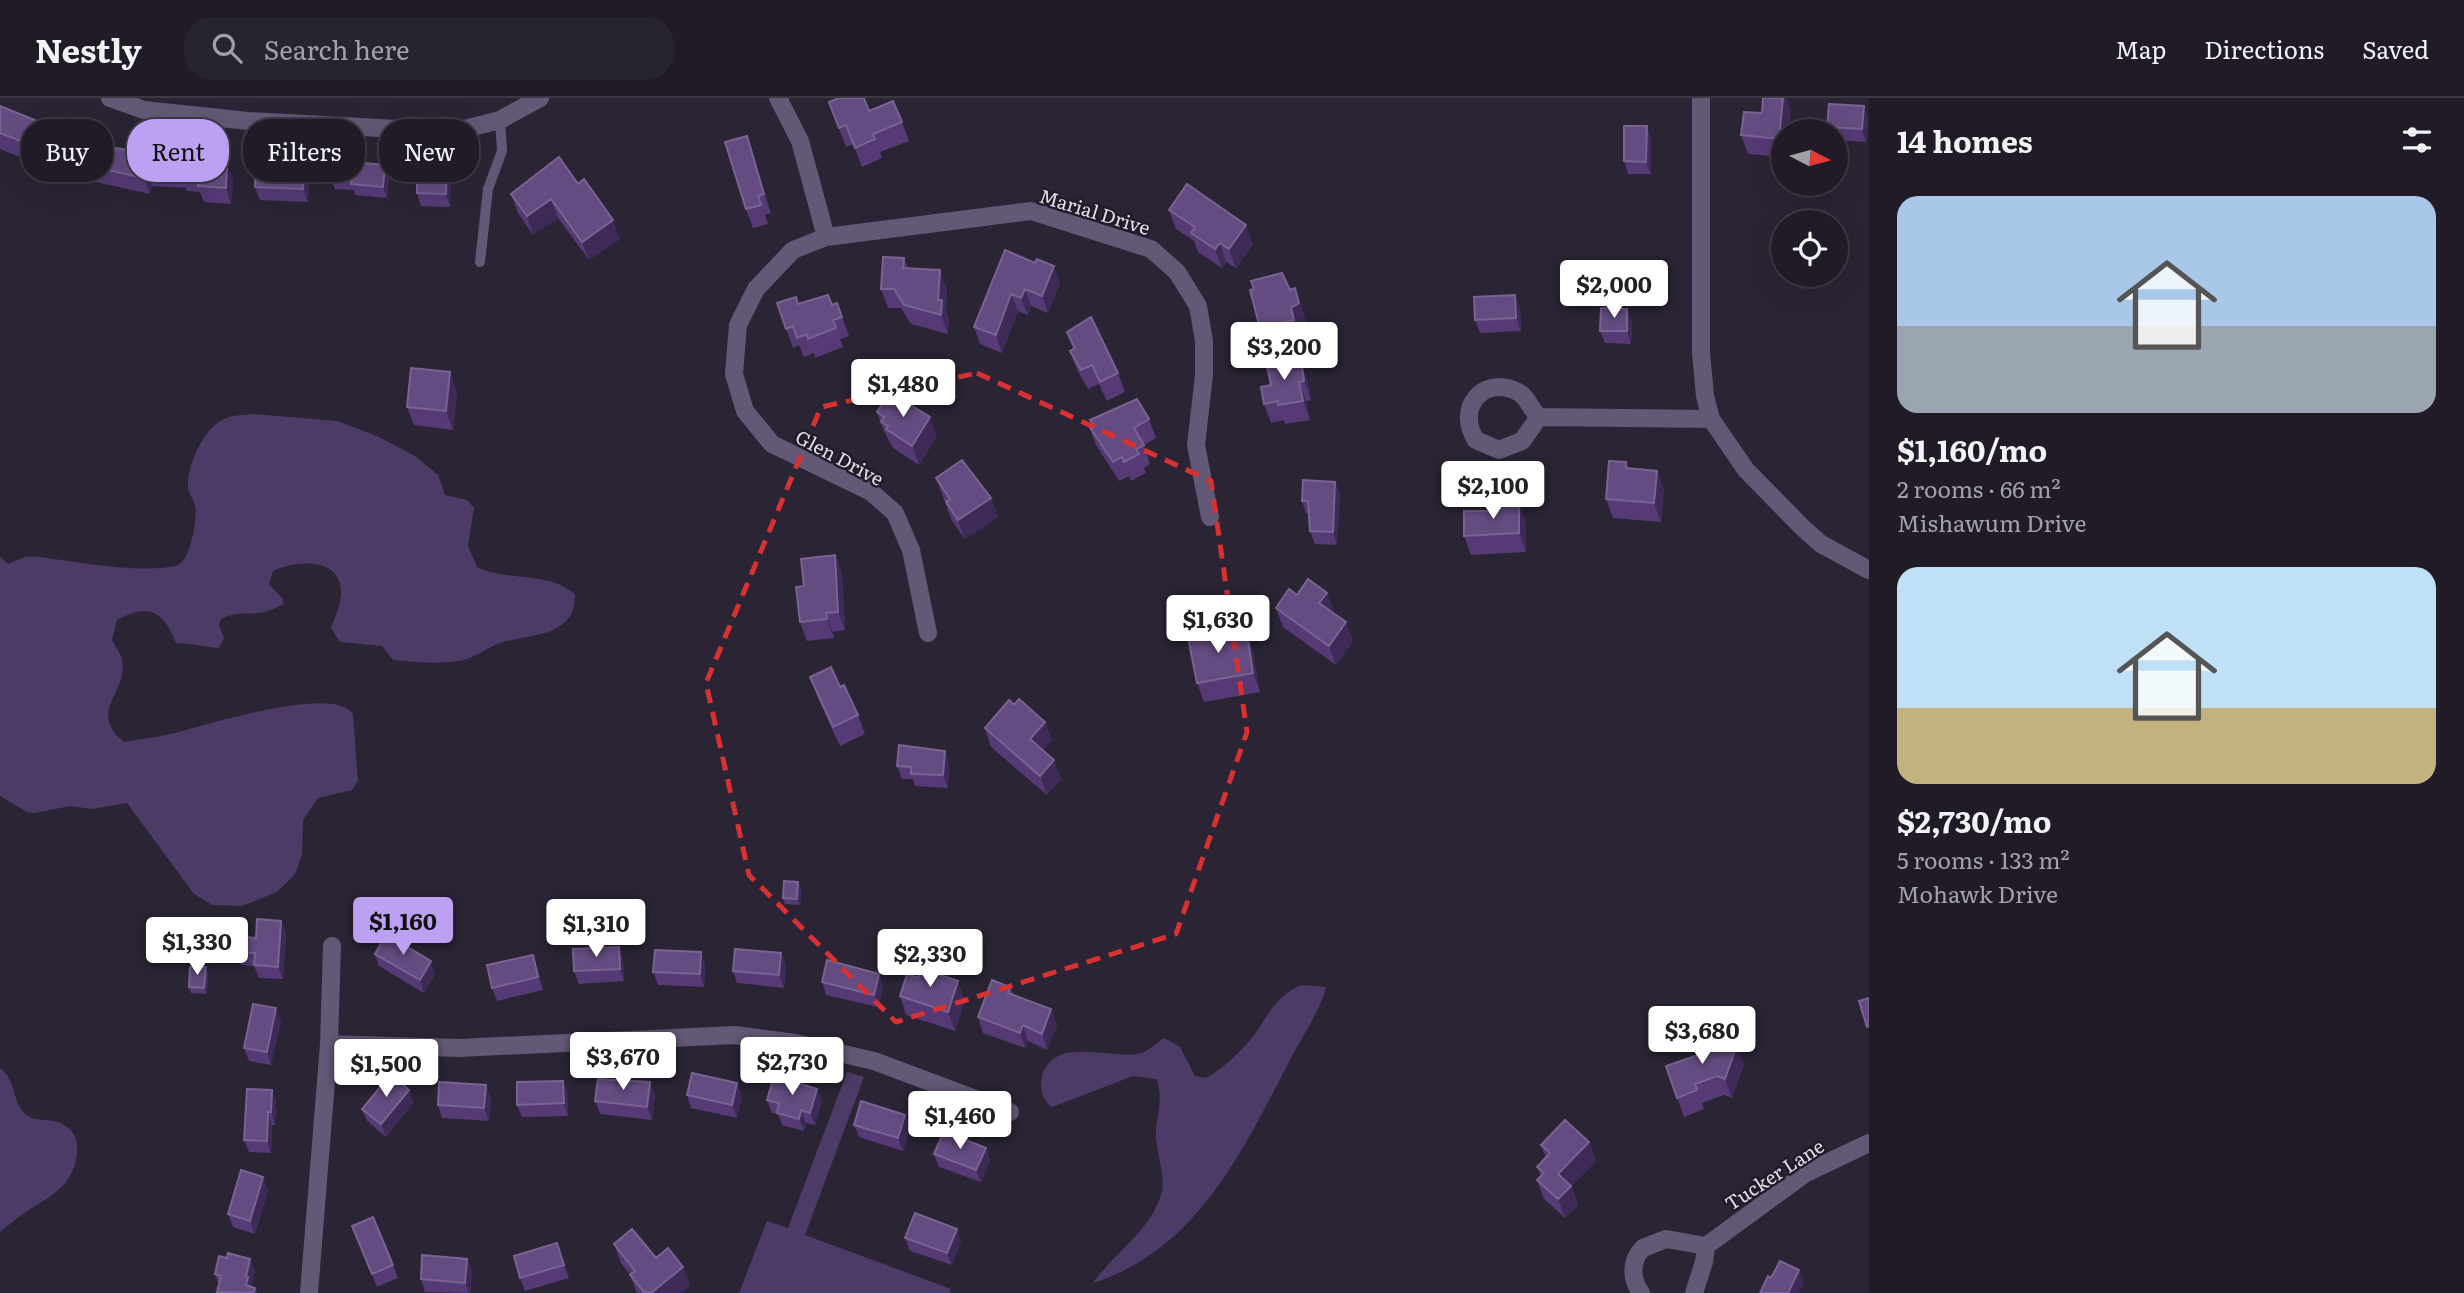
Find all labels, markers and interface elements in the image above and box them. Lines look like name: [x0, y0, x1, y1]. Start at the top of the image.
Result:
search box: [184, 17, 674, 80]
text: Nestly: [35, 24, 142, 73]
icon: search: [208, 29, 246, 67]
text: Search here: [264, 29, 410, 68]
text: Map: [2115, 31, 2166, 66]
text: Directions: [2204, 31, 2324, 66]
text: Saved: [2362, 31, 2429, 66]
text: 14 homes: [1897, 118, 2033, 162]
chip: Buy: [21, 119, 113, 182]
chip: Rent: [127, 119, 229, 182]
chip: Filters: [243, 119, 365, 182]
chip: New: [379, 119, 479, 182]
north arrow: [1771, 119, 1848, 196]
map controls: [1771, 119, 1848, 287]
icon: filters: [2398, 121, 2436, 159]
street label: Marial Drive: [1036, 181, 1154, 241]
button: locate: [1771, 210, 1848, 287]
icon: home: [2104, 242, 2230, 368]
pin: $2,000: [1557, 260, 1671, 320]
text: $2,000: [1576, 266, 1652, 300]
pin: $3,200: [1227, 322, 1341, 382]
text: $3,200: [1247, 328, 1321, 362]
pin: $1,480: [846, 360, 960, 419]
text: $1,480: [867, 365, 939, 399]
street label: Glen Drive: [791, 422, 889, 492]
text: $1,160/mo: [1897, 427, 2047, 471]
pin: $2,100: [1436, 462, 1550, 521]
text: $2,100: [1457, 467, 1529, 501]
text: 2 rooms · 66 m²: [1897, 471, 2061, 505]
text: Mishawum Drive: [1897, 505, 2086, 539]
pin: $1,630: [1161, 596, 1275, 655]
text: $1,630: [1182, 601, 1254, 635]
icon: home: [2104, 613, 2230, 739]
text: $2,730/mo: [1897, 798, 2052, 842]
text: 5 rooms · 133 m²: [1897, 842, 2070, 876]
text: Mohawk Drive: [1897, 876, 2058, 910]
pin: $1,160: [346, 898, 460, 957]
pin: $1,310: [539, 900, 653, 959]
text: $1,160: [369, 903, 437, 937]
text: $1,310: [562, 905, 630, 939]
pin: $1,330: [140, 918, 254, 977]
text: $1,330: [162, 923, 232, 957]
pin: $2,330: [873, 930, 987, 989]
text: $2,330: [894, 935, 966, 969]
pin: $3,680: [1645, 1006, 1759, 1066]
text: $3,680: [1664, 1012, 1740, 1046]
pin: $3,670: [566, 1032, 680, 1092]
text: $3,670: [586, 1038, 660, 1072]
pin: $2,730: [735, 1038, 849, 1097]
pin: $1,500: [329, 1040, 443, 1099]
text: $2,730: [756, 1043, 828, 1077]
text: $1,500: [350, 1045, 422, 1079]
pin: $1,460: [903, 1091, 1017, 1151]
text: $1,460: [924, 1097, 996, 1131]
street label: Tucker Lane: [1719, 1131, 1829, 1217]

